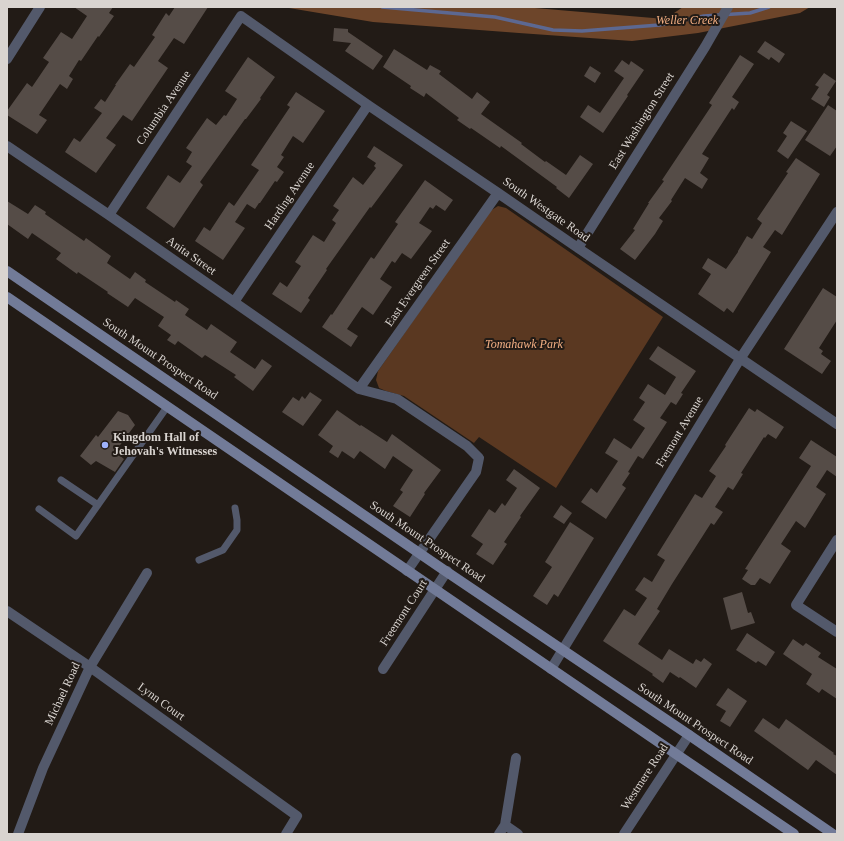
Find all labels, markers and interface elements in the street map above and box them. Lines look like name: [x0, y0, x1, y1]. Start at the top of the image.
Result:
park label: Weller Creek: [656, 14, 718, 28]
street label: Columbia Avenue: [134, 68, 194, 148]
street label: East Washington Street: [606, 70, 678, 172]
street label: Harding Avenue: [262, 159, 318, 233]
street label: South Westgate Road: [500, 175, 592, 245]
street label: Anita Street: [163, 234, 219, 278]
street label: East Evergreen Street: [382, 236, 454, 330]
street label: South Mount Prospect Road: [100, 315, 220, 403]
park label: Tomahawk Park: [485, 338, 563, 352]
street label: Fremont Avenue: [653, 394, 707, 470]
place label: Kingdom Hall of Jehovah's Witnesses: [113, 431, 217, 459]
marker: Kingdom Hall of Jehovah's Witnesses: [100, 440, 110, 450]
street label: South Mount Prospect Road: [367, 498, 487, 586]
street label: Freemont Court: [377, 577, 431, 649]
street label: Michael Road: [42, 660, 84, 728]
street label: Lynn Court: [135, 680, 187, 724]
street label: South Mount Prospect Road: [635, 680, 755, 768]
street label: Westmere Road: [618, 741, 672, 813]

